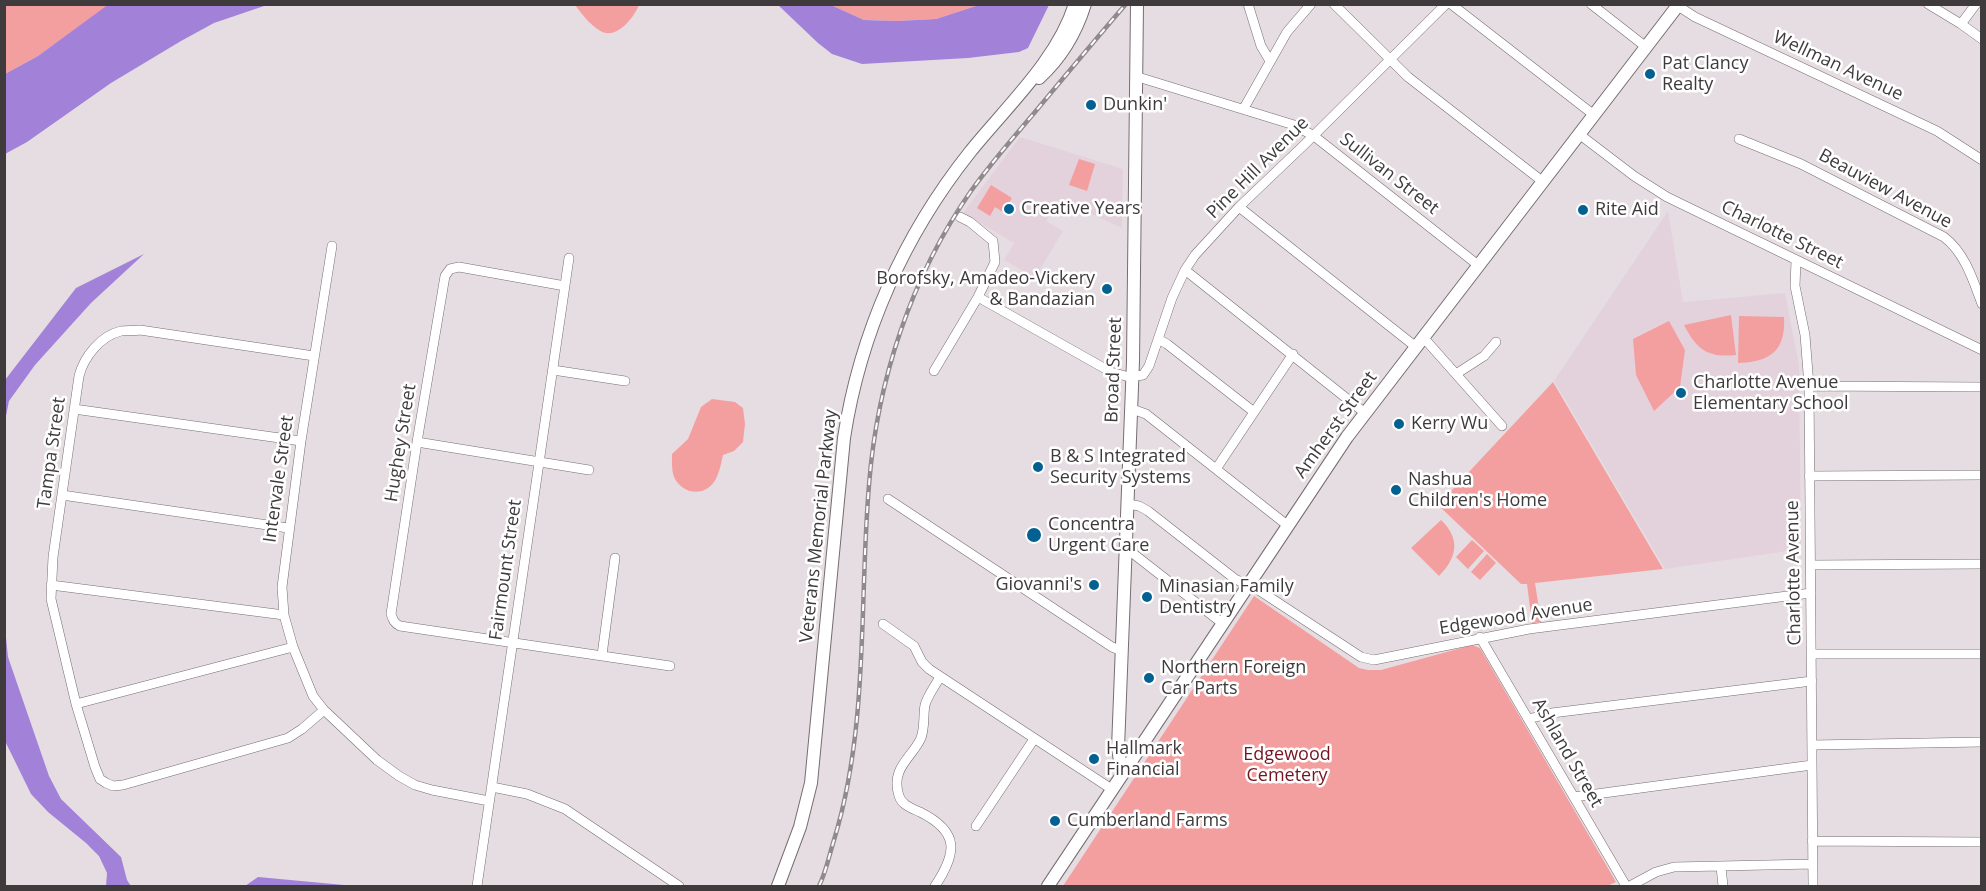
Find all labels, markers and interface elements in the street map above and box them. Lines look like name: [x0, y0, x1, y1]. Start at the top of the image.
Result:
street label: Wellman Avenue: [1770, 26, 1906, 106]
place label: Pat Clancy Realty: [1662, 53, 1748, 96]
marker: Pat Clancy Realty: [1643, 67, 1657, 81]
place label: Dunkin': [1103, 94, 1167, 116]
marker: Dunkin': [1084, 98, 1098, 112]
street label: Pine Hill Avenue: [1202, 112, 1314, 224]
street label: Sullivan Street: [1335, 129, 1443, 219]
street label: Beauview Avenue: [1815, 145, 1955, 233]
street label: Charlotte Street: [1717, 196, 1847, 274]
place label: Creative Years: [1021, 198, 1141, 220]
place label: Rite Aid: [1595, 199, 1659, 221]
marker: Creative Years: [1002, 202, 1016, 216]
marker: Rite Aid: [1576, 203, 1590, 217]
place label: Borofsky, Amadeo-Vickery & Bandazian: [876, 268, 1095, 310]
marker: Borofsky, Amadeo-Vickery & Bandazian: [1100, 282, 1114, 296]
street label: Broad Street: [1101, 317, 1127, 423]
street label: Amherst Street: [1290, 367, 1382, 483]
place label: Charlotte Avenue Elementary School: [1693, 372, 1849, 415]
street label: Hughey Street: [381, 382, 421, 504]
marker: Charlotte Avenue Elementary School: [1674, 386, 1688, 400]
street label: Tampa Street: [33, 396, 71, 510]
street label: Veterans Memorial Parkway: [796, 408, 842, 644]
place label: Kerry Wu: [1411, 413, 1488, 435]
street label: Intervale Street: [259, 414, 299, 544]
marker: Kerry Wu: [1392, 417, 1406, 431]
place label: B & S Integrated Security Systems: [1050, 446, 1191, 488]
marker: B & S Integrated Security Systems: [1031, 460, 1045, 474]
place label: Nashua Children's Home: [1408, 469, 1547, 512]
marker: Nashua Children's Home: [1389, 483, 1403, 497]
street label: Fairmount Street: [485, 498, 527, 642]
street label: Charlotte Avenue: [1782, 500, 1806, 646]
place label: Concentra Urgent Care: [1048, 514, 1149, 556]
marker: Concentra Urgent Care: [1025, 526, 1043, 544]
place label: Giovanni's: [995, 574, 1082, 596]
place label: Minasian Family Dentistry: [1159, 576, 1294, 618]
marker: Giovanni's: [1087, 578, 1101, 592]
marker: Minasian Family Dentistry: [1140, 590, 1154, 604]
street label: Edgewood Avenue: [1438, 594, 1594, 640]
place label: Northern Foreign Car Parts: [1161, 657, 1306, 700]
marker: Northern Foreign Car Parts: [1142, 671, 1156, 685]
street label: Ashland Street: [1527, 695, 1607, 811]
place label: Hallmark Financial: [1106, 738, 1182, 780]
park label: Edgewood Cemetery: [1243, 744, 1331, 786]
marker: Hallmark Financial: [1087, 752, 1101, 766]
place label: Cumberland Farms: [1067, 810, 1228, 832]
marker: Cumberland Farms: [1048, 814, 1062, 828]

